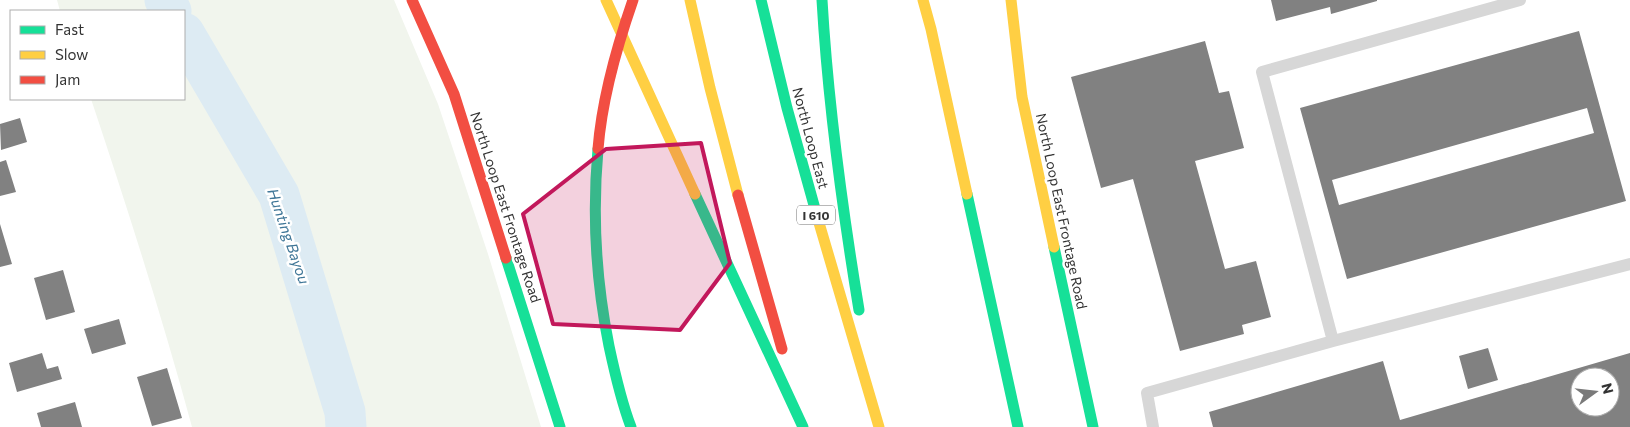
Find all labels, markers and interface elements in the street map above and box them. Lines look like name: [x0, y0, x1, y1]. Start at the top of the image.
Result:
legend: [10, 10, 185, 100]
text: Fast: [55, 20, 84, 38]
text: Slow: [55, 45, 88, 63]
text: Jam: [55, 70, 80, 88]
street label: North Loop East: [789, 85, 833, 191]
street label: North Loop East Frontage Road: [467, 109, 545, 305]
street label: North Loop East Frontage Road: [1033, 111, 1091, 311]
water label: Hunting Bayou: [264, 186, 314, 287]
road number: I 610: [797, 206, 835, 224]
north arrow: [1570, 367, 1620, 417]
text: N: [1598, 381, 1618, 396]

